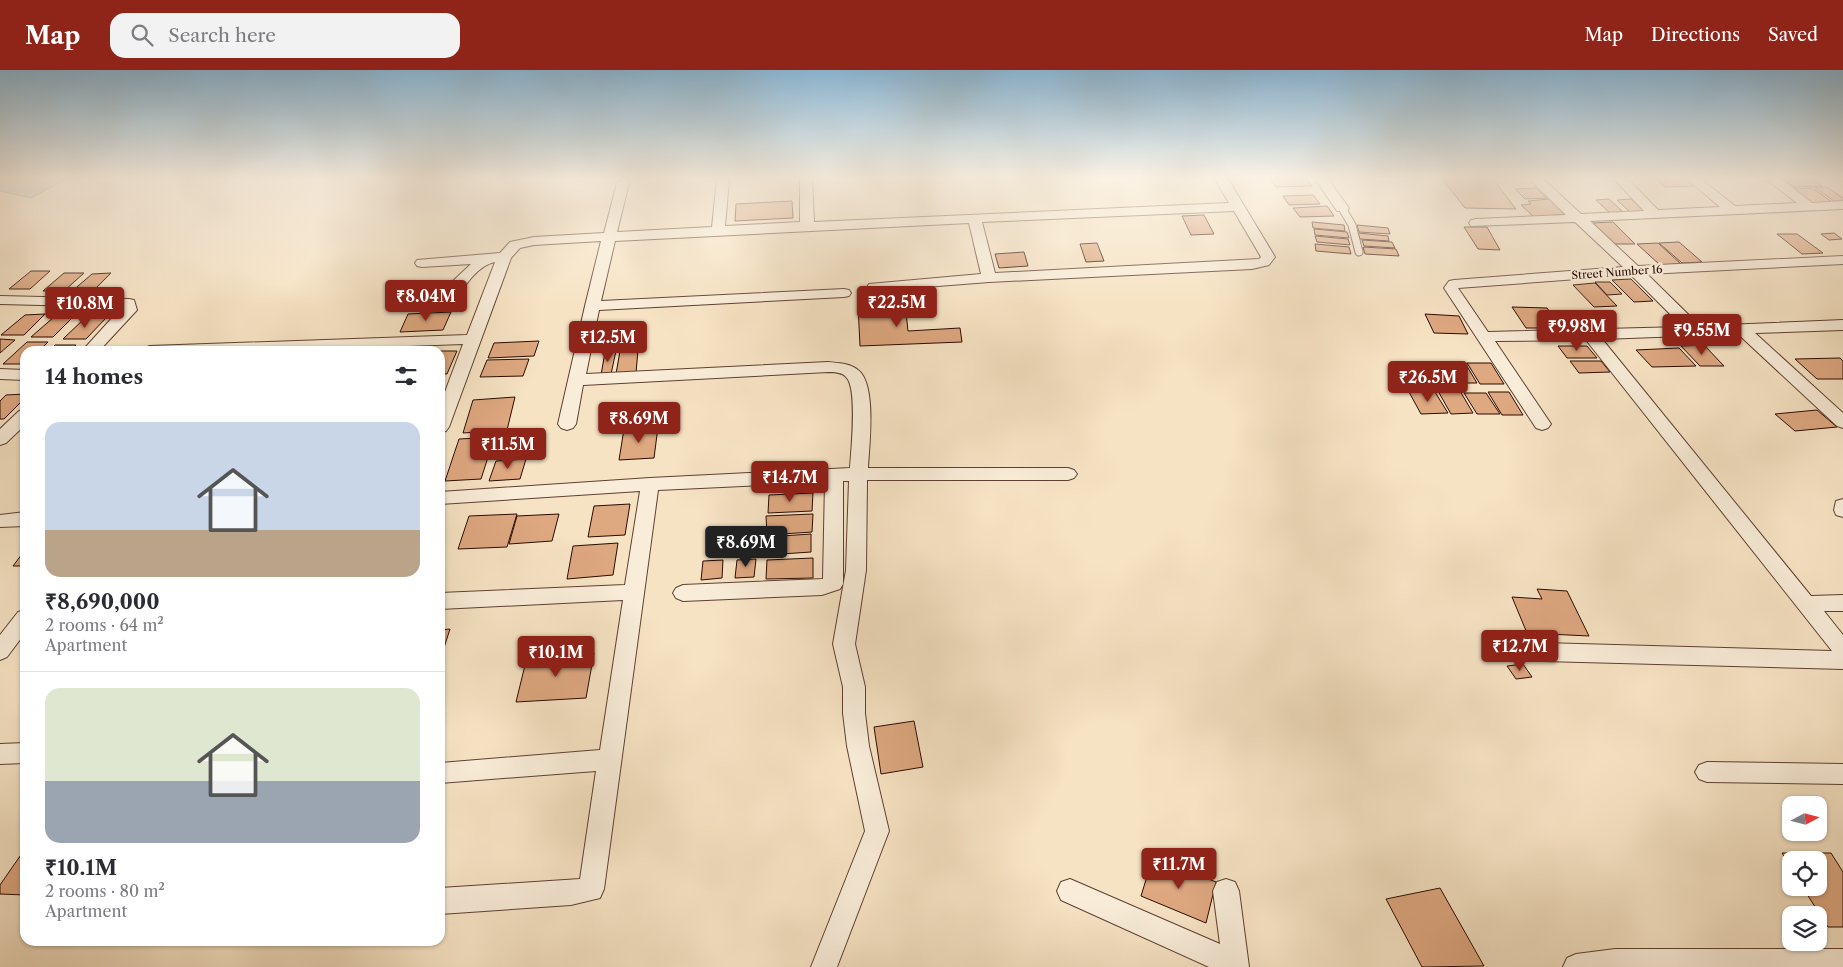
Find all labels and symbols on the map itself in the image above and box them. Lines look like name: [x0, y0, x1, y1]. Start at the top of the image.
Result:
street label: Street Number 16: [1571, 262, 1664, 282]
pin: ₹8.04M: [385, 280, 467, 322]
pin: ₹10.8M: [44, 286, 126, 329]
pin: ₹22.5M: [856, 286, 938, 328]
pin: ₹9.98M: [1536, 310, 1618, 352]
pin: ₹9.55M: [1661, 314, 1743, 356]
pin: ₹12.5M: [567, 320, 649, 363]
pin: ₹26.5M: [1387, 360, 1469, 403]
pin: ₹8.69M: [598, 402, 680, 444]
pin: ₹11.5M: [467, 428, 549, 470]
pin: ₹14.7M: [749, 460, 831, 503]
pin: ₹8.69M: [705, 526, 787, 568]
pin: ₹12.7M: [1479, 630, 1561, 672]
pin: ₹10.1M: [515, 636, 597, 678]
north arrow: [1782, 796, 1828, 841]
pin: ₹11.7M: [1138, 848, 1220, 890]

